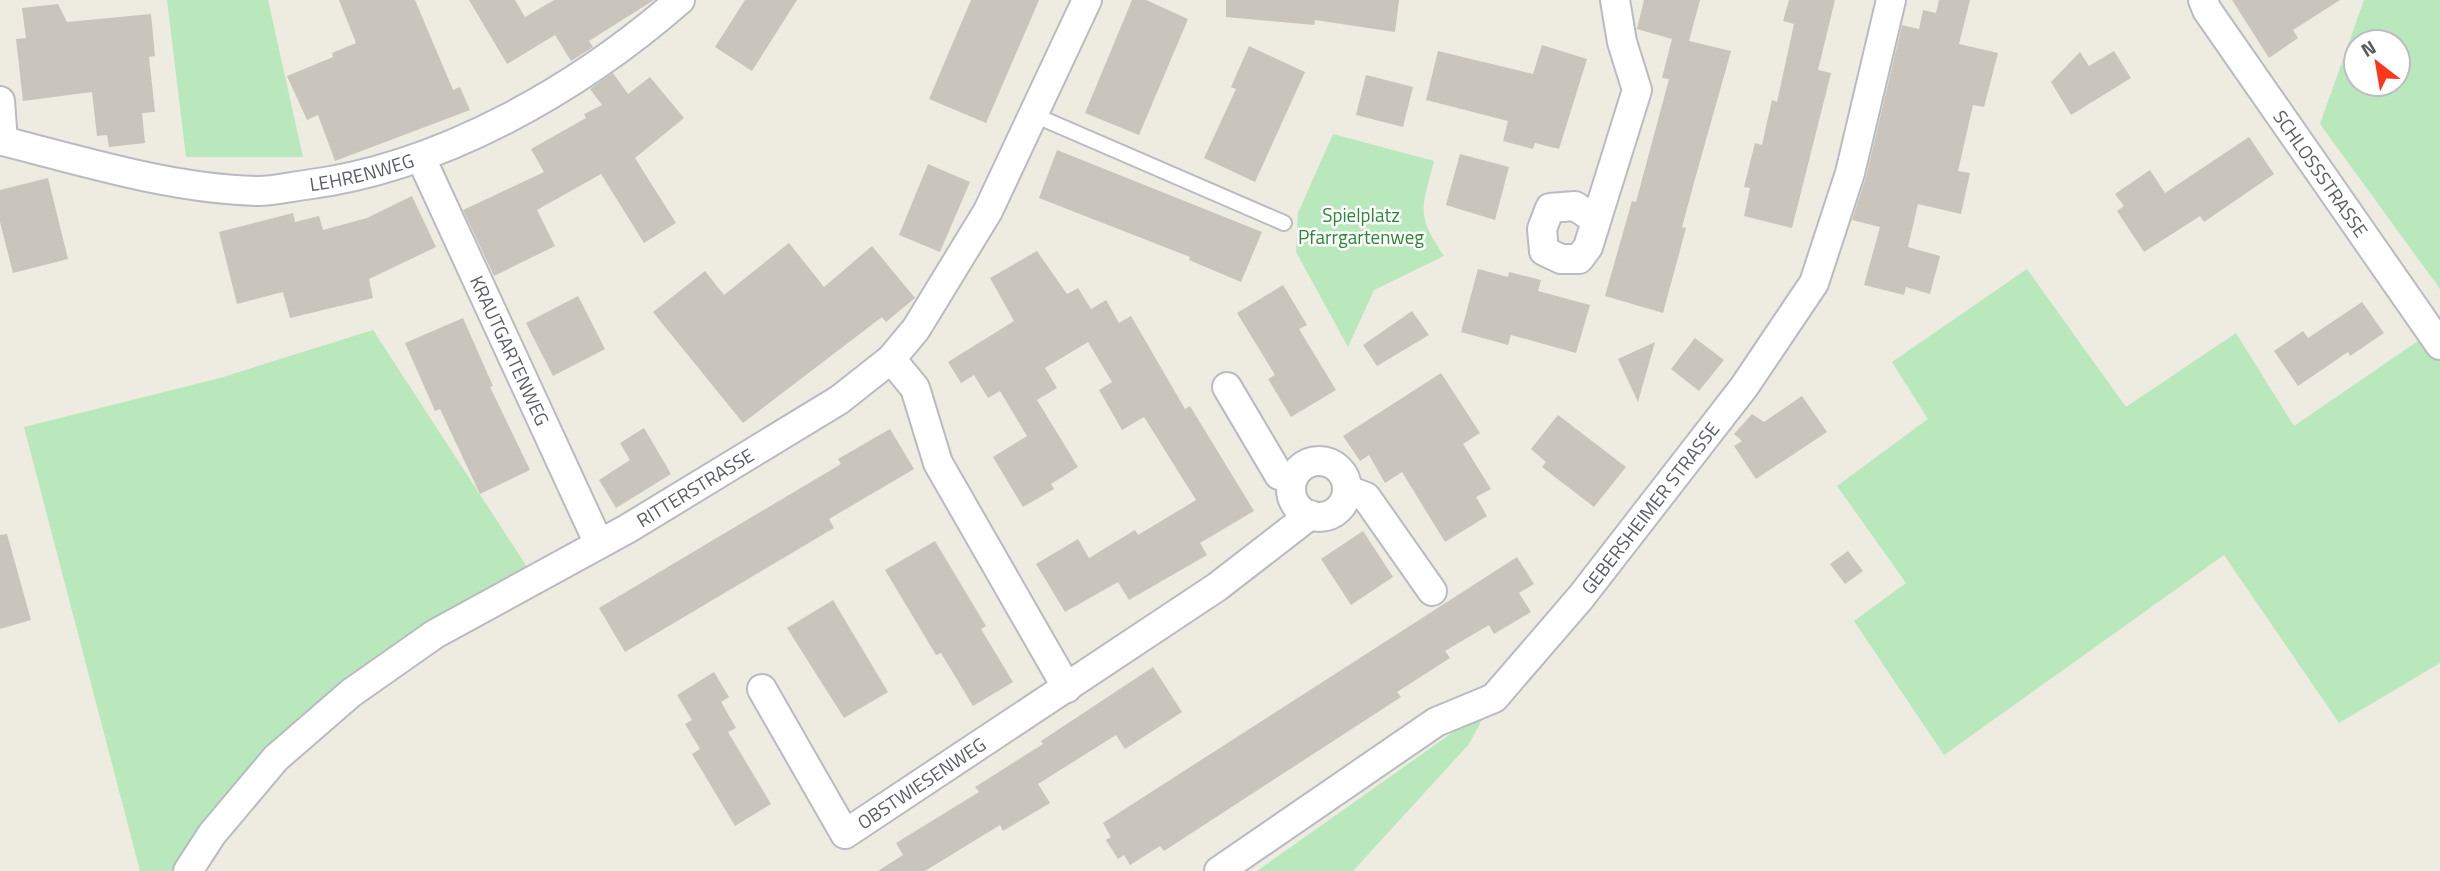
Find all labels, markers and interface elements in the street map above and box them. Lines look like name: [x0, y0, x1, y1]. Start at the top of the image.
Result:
north arrow: [2342, 28, 2412, 98]
text: N: [2355, 32, 2381, 64]
street label: SCHLOSSSTRASSE: [2267, 104, 2376, 243]
street label: LEHRENWEG: [308, 145, 417, 198]
park label: Spielplatz Pfarrgartenweg: [1298, 200, 1424, 251]
street label: KRAUTGARTENWEG: [463, 271, 557, 430]
street label: GEBERSHEIMER STRASSE: [1574, 415, 1726, 600]
street label: RITTERSTRASSE: [631, 440, 759, 534]
street label: OBSTWIESENWEG: [851, 729, 991, 836]

